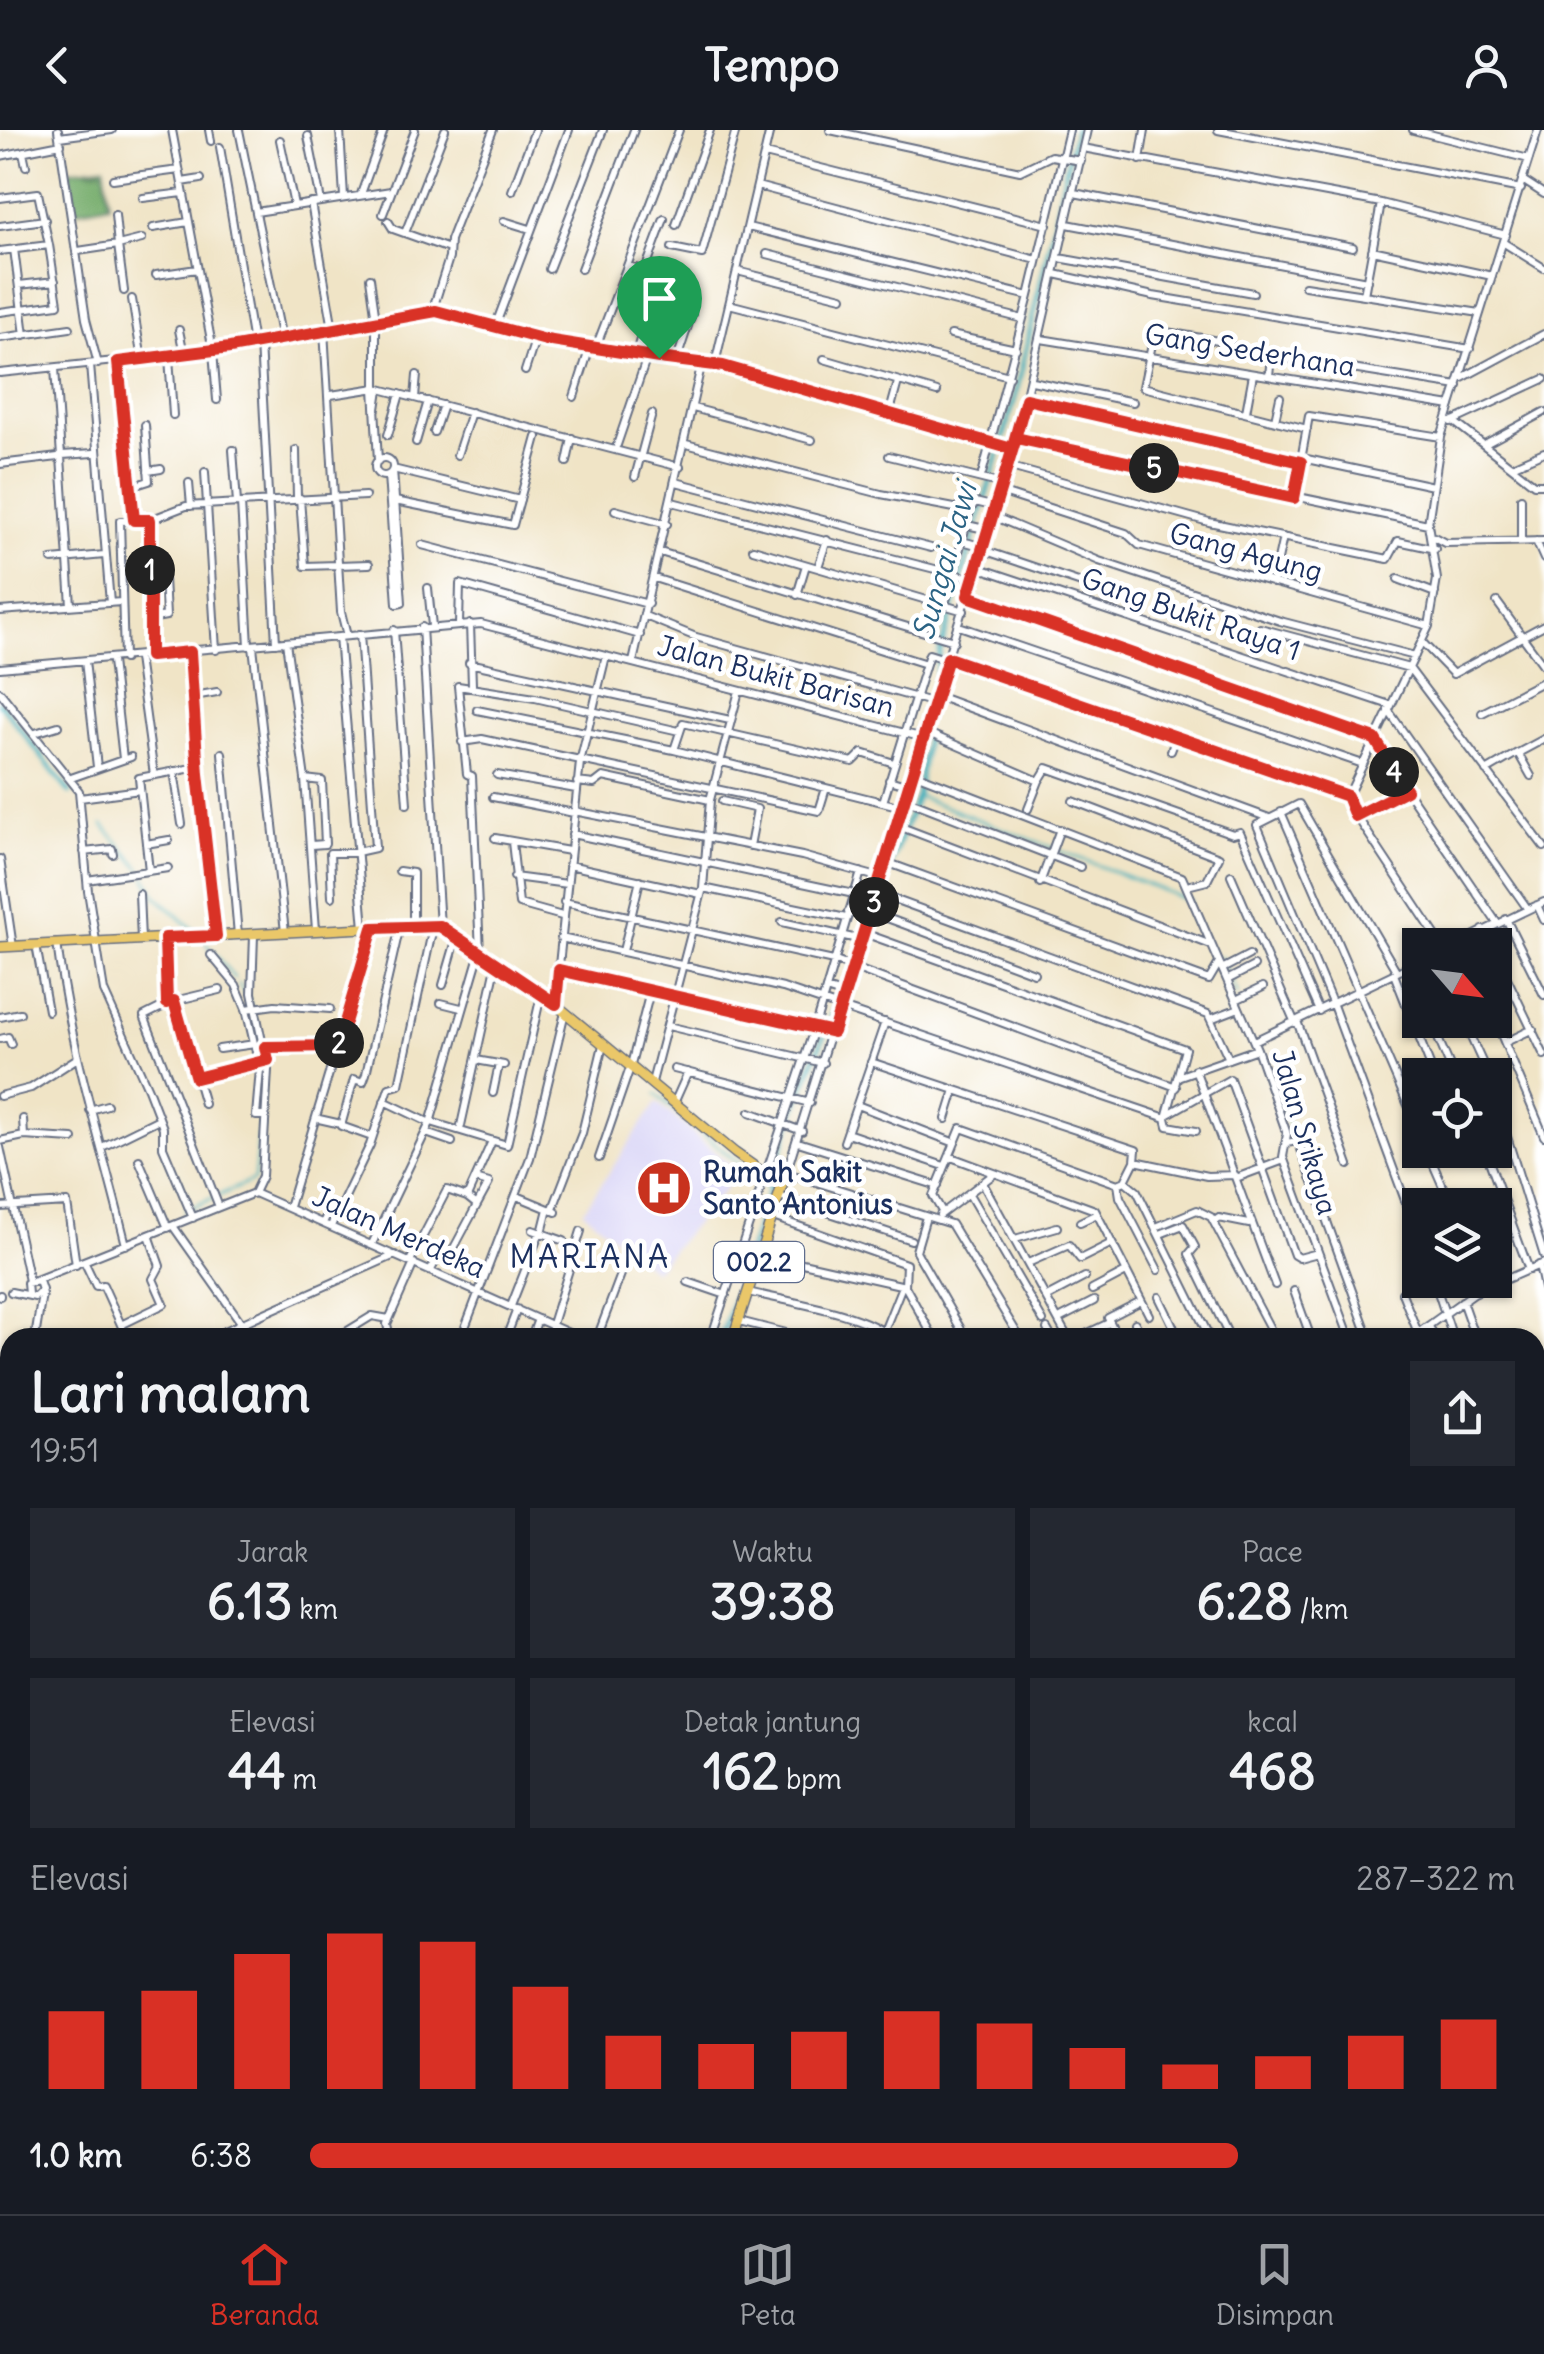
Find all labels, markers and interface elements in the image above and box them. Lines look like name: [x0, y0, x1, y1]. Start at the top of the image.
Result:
text: Tempo: [704, 37, 840, 93]
icon: back: [30, 38, 85, 93]
icon: person: [1459, 38, 1514, 93]
pin: [617, 256, 702, 359]
icon: arrive: [632, 271, 687, 326]
street label: Gang Sederhana: [1142, 316, 1358, 384]
pin: 5: [1129, 443, 1179, 493]
text: 5: [1146, 450, 1162, 486]
water label: Sungai Jawi: [903, 475, 985, 644]
street label: Gang Agung: [1166, 514, 1326, 590]
pin: 1: [125, 545, 175, 595]
text: 1: [144, 552, 156, 588]
street label: Gang Bukit Raya 1: [1077, 560, 1305, 668]
street label: Jalan Bukit Barisan: [654, 627, 898, 725]
pin: 4: [1369, 747, 1419, 797]
text: 4: [1386, 754, 1402, 790]
pin: 3: [849, 877, 899, 927]
text: 3: [866, 884, 882, 920]
north arrow: [1402, 928, 1512, 1038]
map controls: [1402, 928, 1512, 1298]
pin: 2: [314, 1018, 364, 1068]
text: 2: [331, 1025, 347, 1061]
street label: Jalan Srikaya: [1264, 1045, 1346, 1219]
button: locate: [1402, 1058, 1512, 1168]
place label: Rumah Sakit Santo Antonius: [703, 1154, 893, 1222]
hospital icon: Rumah Sakit Santo Antonius: [634, 1158, 694, 1218]
street label: Jalan Merdeka: [307, 1178, 491, 1286]
button: layers: [1402, 1188, 1512, 1298]
district label: MARIANA: [509, 1236, 671, 1277]
road number: 002.2: [714, 1242, 804, 1282]
text: Lari malam: [30, 1358, 310, 1427]
button: share: [1410, 1361, 1515, 1466]
text: 19:51: [30, 1430, 99, 1471]
text: Jarak: [237, 1534, 308, 1570]
text: Waktu: [732, 1534, 813, 1570]
text: Pace: [1242, 1534, 1303, 1570]
text: 6.13: [207, 1570, 292, 1633]
text: 39:38: [710, 1570, 835, 1633]
text: 6:28: [1196, 1570, 1293, 1633]
text: km: [292, 1591, 338, 1627]
text: /km: [1293, 1591, 1349, 1627]
text: Elevasi: [229, 1704, 316, 1740]
text: Detak jantung: [684, 1704, 861, 1740]
text: kcal: [1247, 1704, 1298, 1740]
text: 44: [228, 1740, 286, 1803]
text: 162: [703, 1740, 779, 1803]
text: 468: [1229, 1740, 1316, 1803]
text: m: [286, 1761, 317, 1797]
text: bpm: [779, 1761, 842, 1797]
text: Elevasi: [30, 1858, 129, 1899]
text: 287–322 m: [1356, 1858, 1515, 1899]
text: 1.0 km: [30, 2135, 122, 2176]
text: 6:38: [190, 2135, 252, 2176]
tab: Beranda: [210, 2237, 319, 2333]
tab: Peta: [740, 2237, 796, 2333]
tab: Disimpan: [1216, 2237, 1334, 2333]

